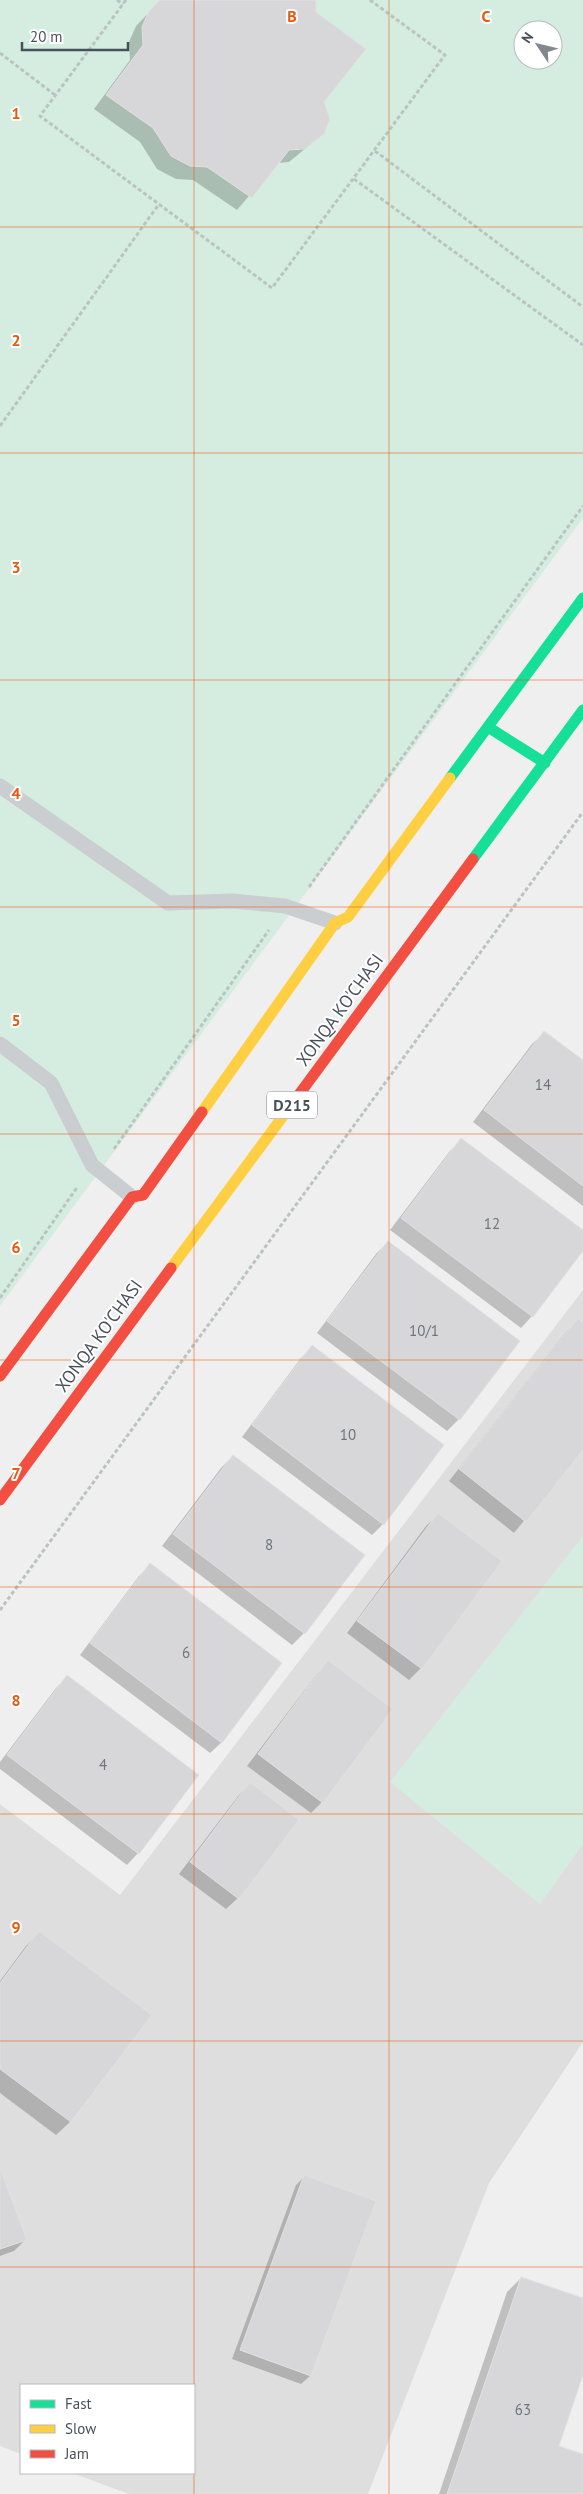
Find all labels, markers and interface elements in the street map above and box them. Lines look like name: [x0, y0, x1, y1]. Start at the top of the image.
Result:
text: B: [287, 6, 297, 26]
text: C: [482, 6, 491, 26]
scale bar: [22, 20, 129, 52]
north arrow: [513, 20, 563, 70]
text: 20 m: [30, 27, 63, 46]
text: N: [517, 29, 537, 46]
text: 1: [11, 103, 21, 123]
text: 2: [11, 330, 21, 350]
text: 3: [11, 557, 21, 577]
text: 4: [11, 783, 21, 803]
street label: XONQA KO'CHASI: [291, 949, 388, 1071]
text: 5: [11, 1010, 21, 1030]
house number: 14: [535, 1075, 551, 1094]
road number: D215: [267, 1092, 317, 1118]
house number: 12: [484, 1214, 500, 1233]
text: 6: [11, 1237, 21, 1257]
street label: XONQA KO'CHASI: [50, 1275, 147, 1397]
house number: 10/1: [409, 1321, 439, 1340]
house number: 10: [340, 1425, 356, 1444]
text: 7: [11, 1463, 21, 1483]
house number: 8: [265, 1535, 273, 1554]
house number: 6: [182, 1643, 190, 1662]
text: 8: [11, 1690, 21, 1710]
house number: 4: [99, 1755, 107, 1774]
text: 9: [11, 1917, 21, 1937]
legend: [20, 2384, 195, 2474]
text: Fast: [65, 2394, 92, 2413]
house number: 63: [515, 2400, 531, 2419]
text: Slow: [65, 2419, 96, 2438]
text: Jam: [64, 2444, 89, 2463]

